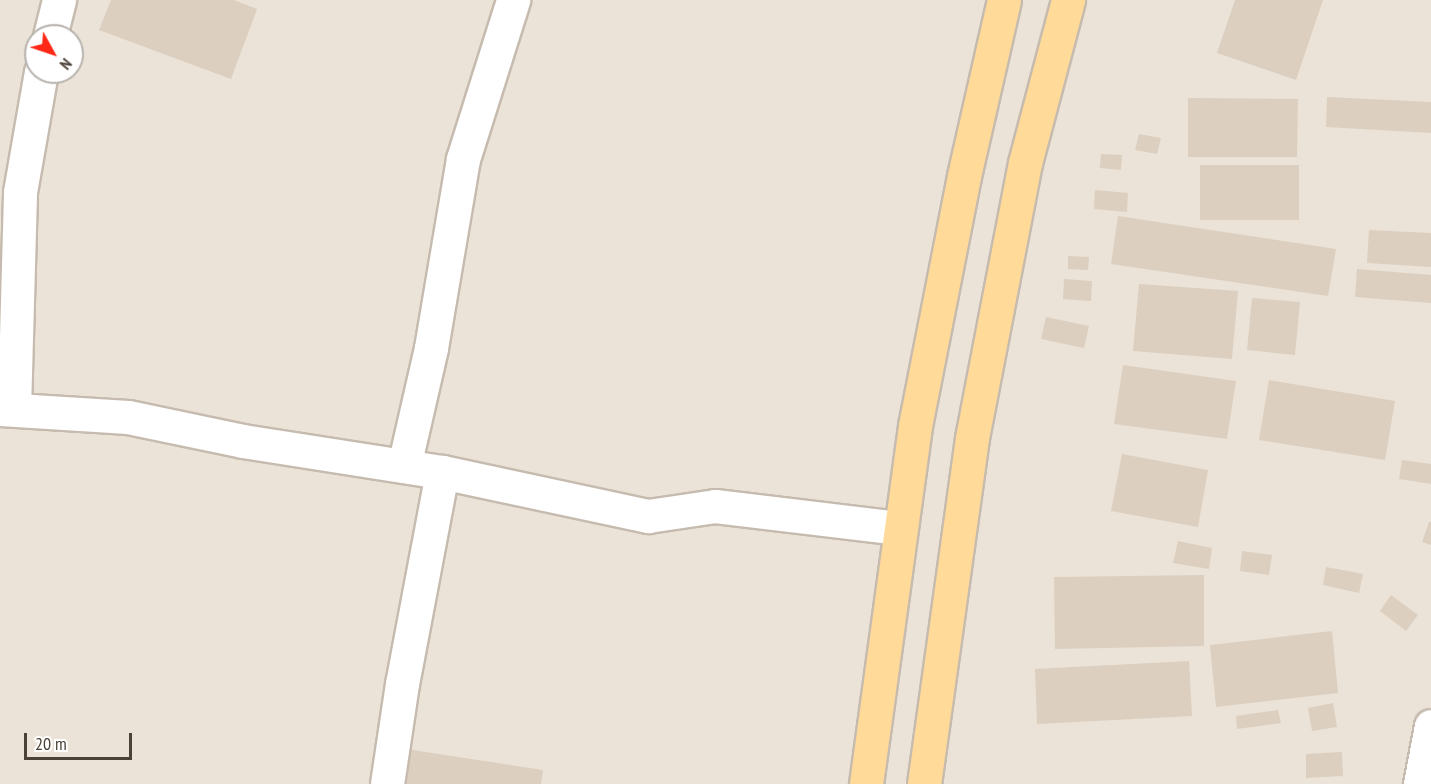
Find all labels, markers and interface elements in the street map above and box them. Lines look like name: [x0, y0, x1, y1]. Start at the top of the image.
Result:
north arrow: [24, 24, 84, 84]
text: N: [56, 55, 77, 74]
scale bar: [27, 721, 135, 759]
text: 20 m: [35, 732, 67, 755]

